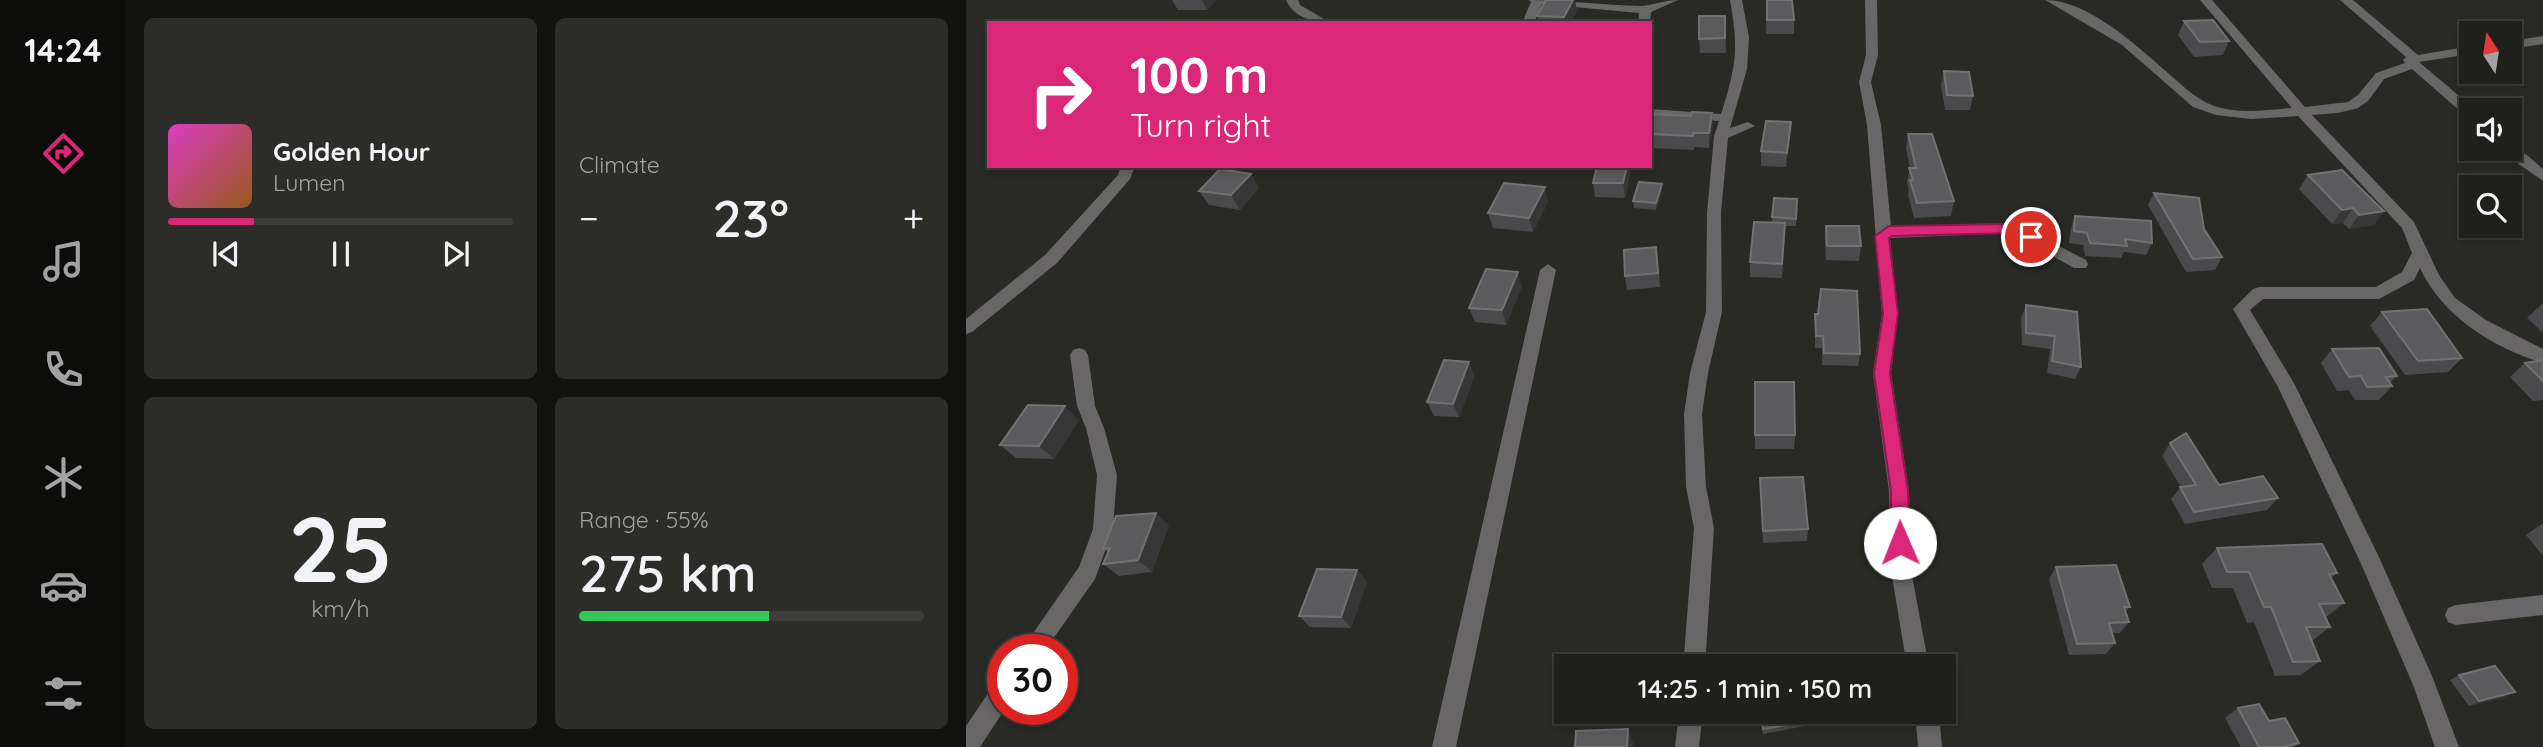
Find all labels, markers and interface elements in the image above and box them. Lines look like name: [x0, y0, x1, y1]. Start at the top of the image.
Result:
north arrow: [2459, 21, 2522, 84]
map controls: [2459, 21, 2522, 238]
text: 14:24: [24, 30, 102, 70]
text: 100 m: [1130, 44, 1268, 105]
icon: right: [1015, 49, 1106, 140]
button: sound: [2459, 98, 2522, 161]
text: Turn right: [1130, 105, 1271, 145]
icon: directions: [39, 129, 88, 178]
text: Golden Hour: [273, 135, 430, 168]
text: Climate: [579, 150, 660, 179]
text: Lumen: [273, 168, 346, 197]
button: search: [2459, 175, 2522, 238]
text: 23°: [712, 185, 789, 250]
text: −: [579, 194, 599, 242]
text: +: [903, 194, 924, 242]
pin: [2001, 207, 2061, 267]
icon: arrive: [2012, 218, 2050, 256]
icon: previous: [207, 235, 245, 273]
icon: pause: [322, 235, 360, 273]
icon: next: [437, 235, 475, 273]
icon: music: [39, 237, 88, 286]
icon: phone: [39, 345, 88, 394]
icon: climate: [39, 453, 88, 502]
text: 25: [288, 491, 393, 605]
text: Range · 55%: [579, 505, 709, 534]
position arrow: [1863, 506, 1937, 580]
text: 275 km: [579, 540, 757, 605]
icon: car: [39, 561, 88, 610]
text: km/h: [311, 594, 370, 623]
speed limit sign: 30: [987, 634, 1078, 725]
icon: filters: [39, 669, 88, 718]
text: 14:25 · 1 min · 150 m: [1638, 672, 1872, 705]

